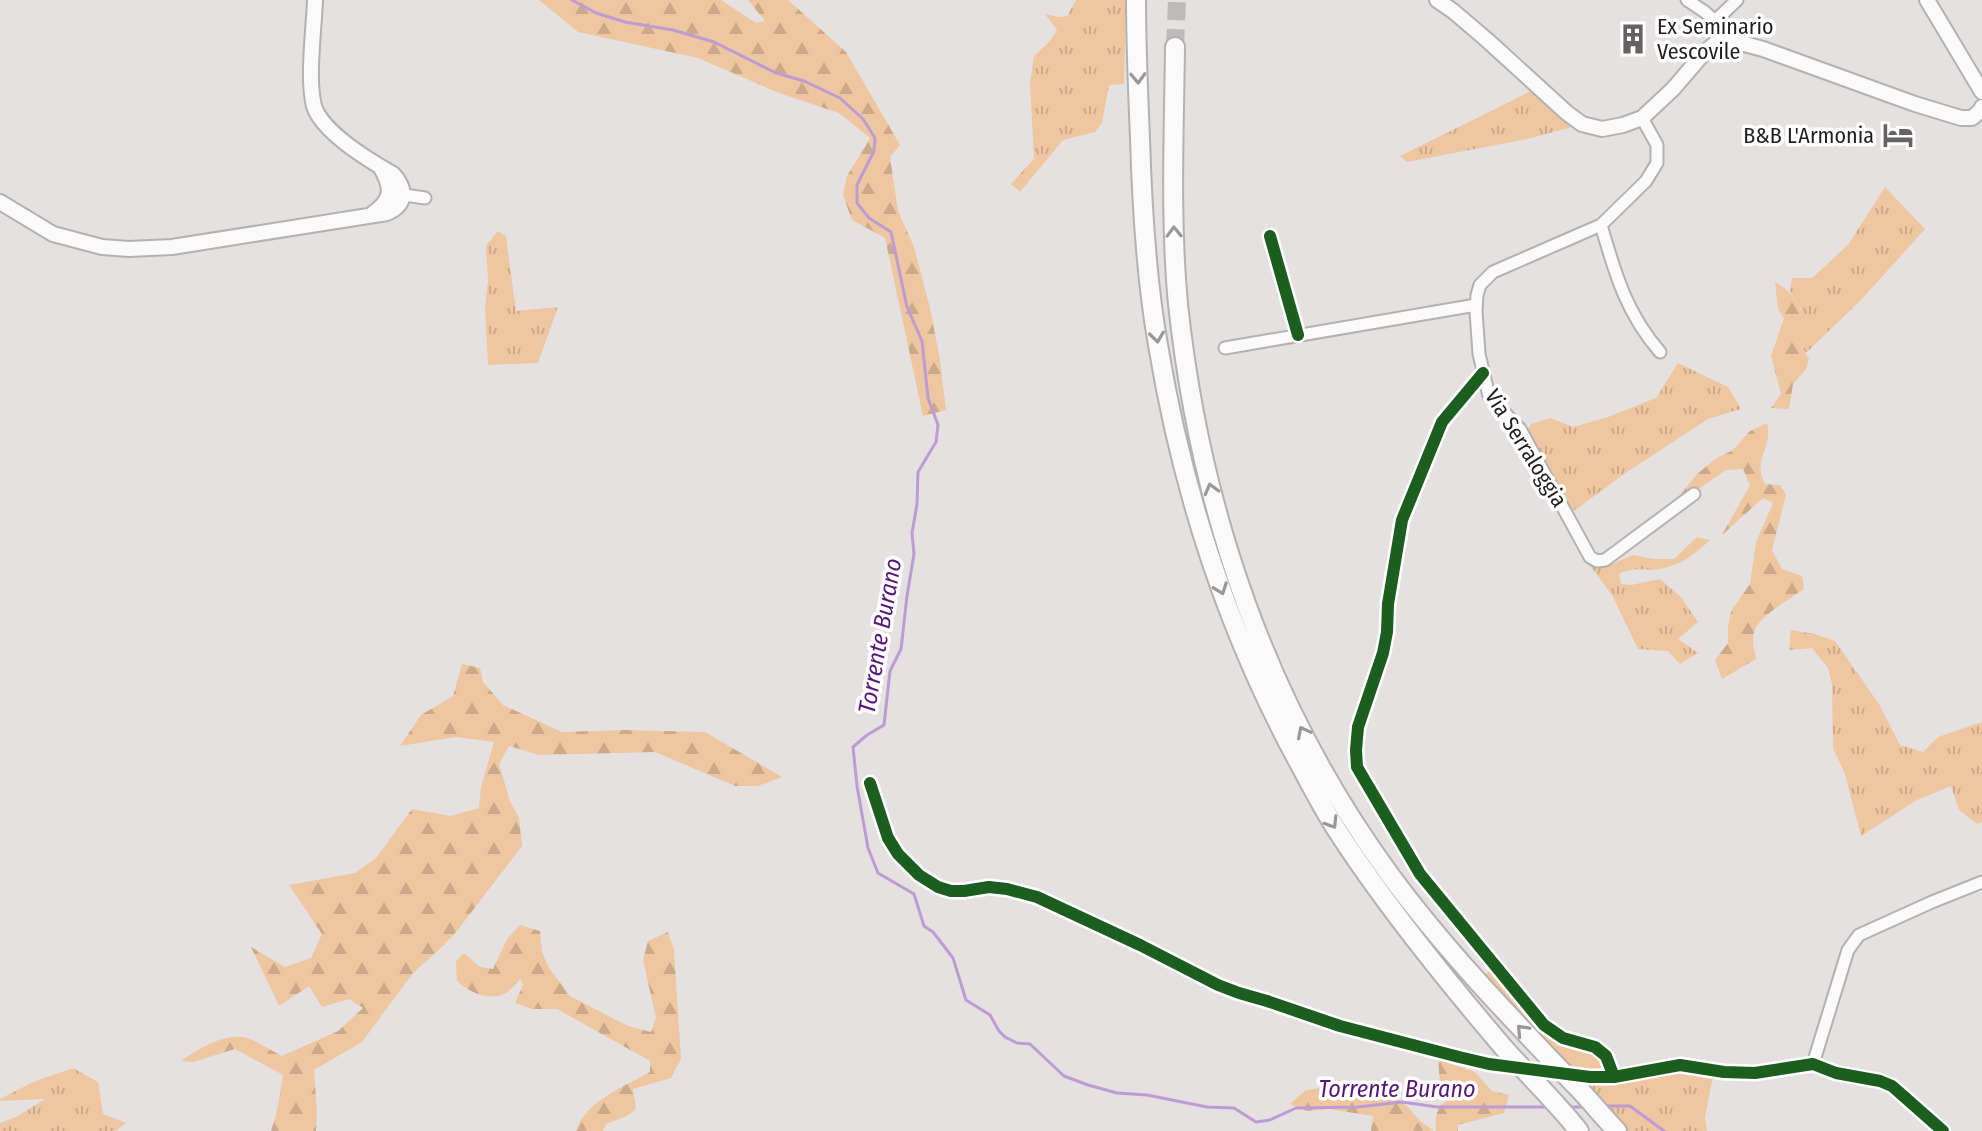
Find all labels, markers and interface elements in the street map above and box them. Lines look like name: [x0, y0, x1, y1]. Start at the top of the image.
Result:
place label: Ex Seminario Vescovile: [1657, 13, 1774, 65]
building icon: Ex Seminario Vescovile: [1616, 22, 1650, 56]
one-way arrow: [1129, 72, 1146, 85]
hotel icon: B&B L'Armonia: [1881, 118, 1915, 152]
place label: B&B L'Armonia: [1743, 122, 1874, 149]
one-way arrow: [1166, 225, 1183, 238]
one-way arrow: [1148, 330, 1165, 344]
street label: Via Serraloggia: [1479, 384, 1573, 512]
one-way arrow: [1203, 483, 1220, 497]
water label: Torrente Burano: [853, 556, 907, 716]
one-way arrow: [1211, 581, 1228, 595]
one-way arrow: [1297, 725, 1312, 740]
one-way arrow: [1323, 814, 1338, 829]
one-way arrow: [1517, 1025, 1532, 1039]
water label: Torrente Burano: [1318, 1075, 1476, 1103]

